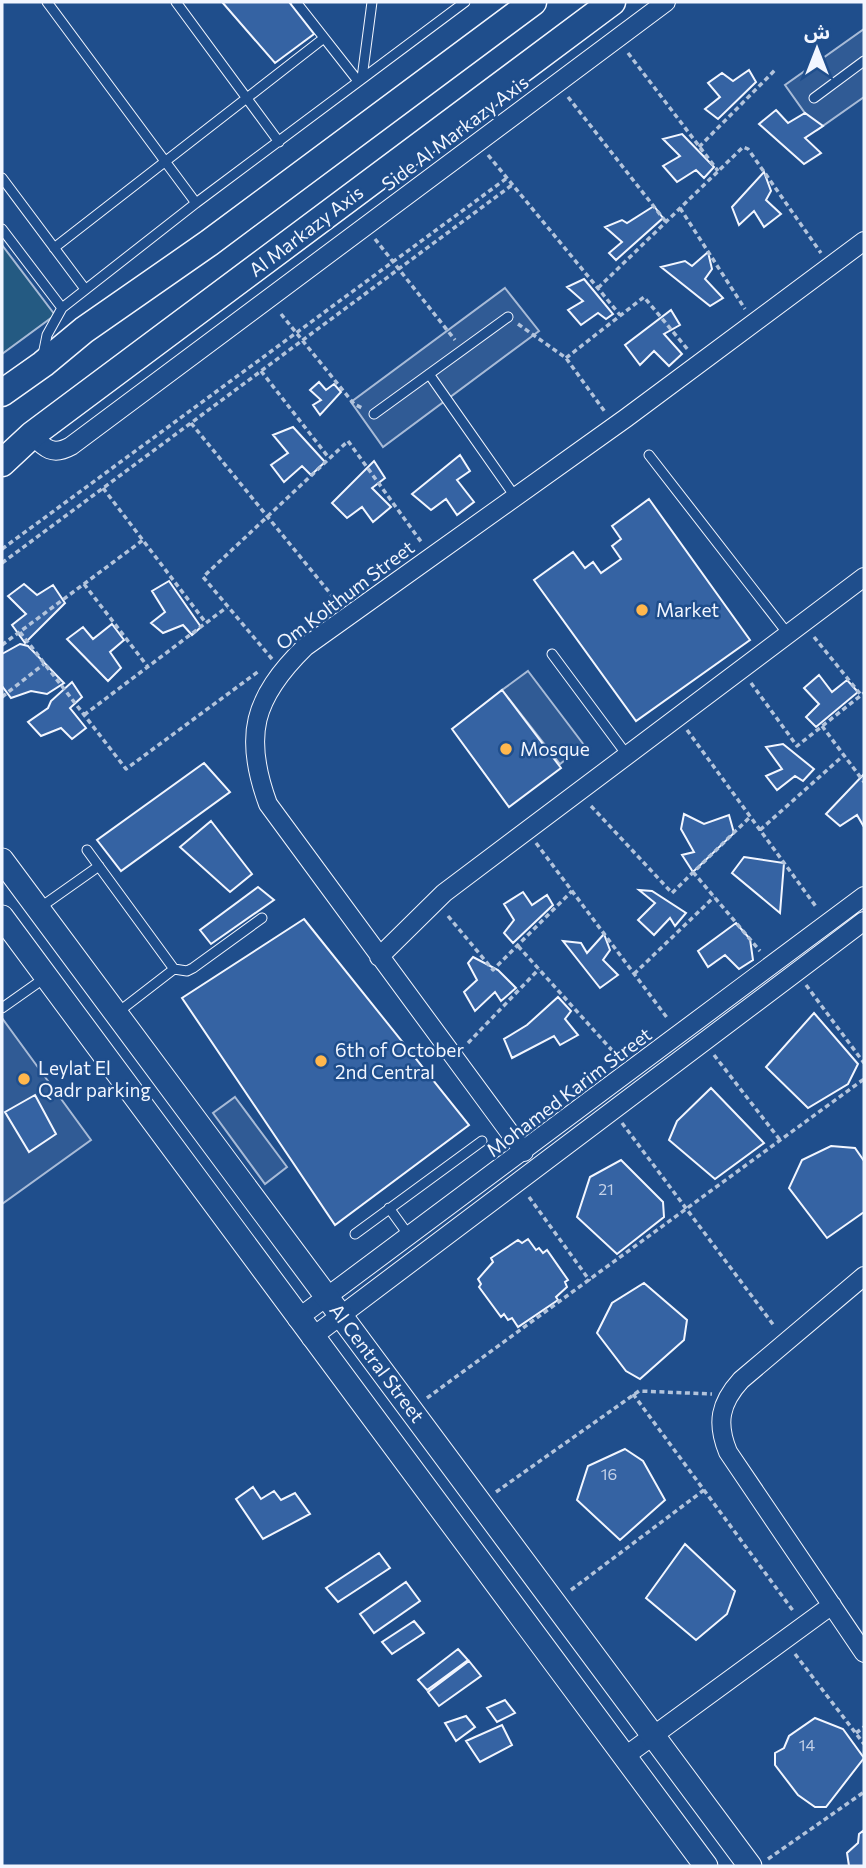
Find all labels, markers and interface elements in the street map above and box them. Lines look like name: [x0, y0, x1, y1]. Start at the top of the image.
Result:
north arrow: [782, 14, 852, 84]
text: ش: [804, 20, 830, 43]
street label: Side Al Markazy Axis: [377, 70, 533, 195]
street label: Al Markazy Axis: [244, 180, 367, 281]
street label: Om Kolthum Street: [271, 535, 419, 654]
place label: Market: [656, 598, 719, 621]
marker: Market: [634, 602, 650, 618]
place label: Mosque: [520, 737, 590, 760]
marker: Mosque: [498, 741, 514, 757]
street label: Mohamed Karim Street: [482, 1022, 656, 1161]
place label: 6th of October 2nd Central: [335, 1038, 464, 1083]
marker: 6th of October 2nd Central: [313, 1053, 329, 1069]
place label: Leylat El Qadr parking: [38, 1056, 151, 1101]
marker: Leylat El Qadr parking: [16, 1071, 32, 1087]
house number: 21: [598, 1179, 614, 1198]
street label: Al Central Street: [325, 1299, 430, 1427]
house number: 16: [601, 1464, 617, 1483]
house number: 14: [799, 1735, 816, 1754]

